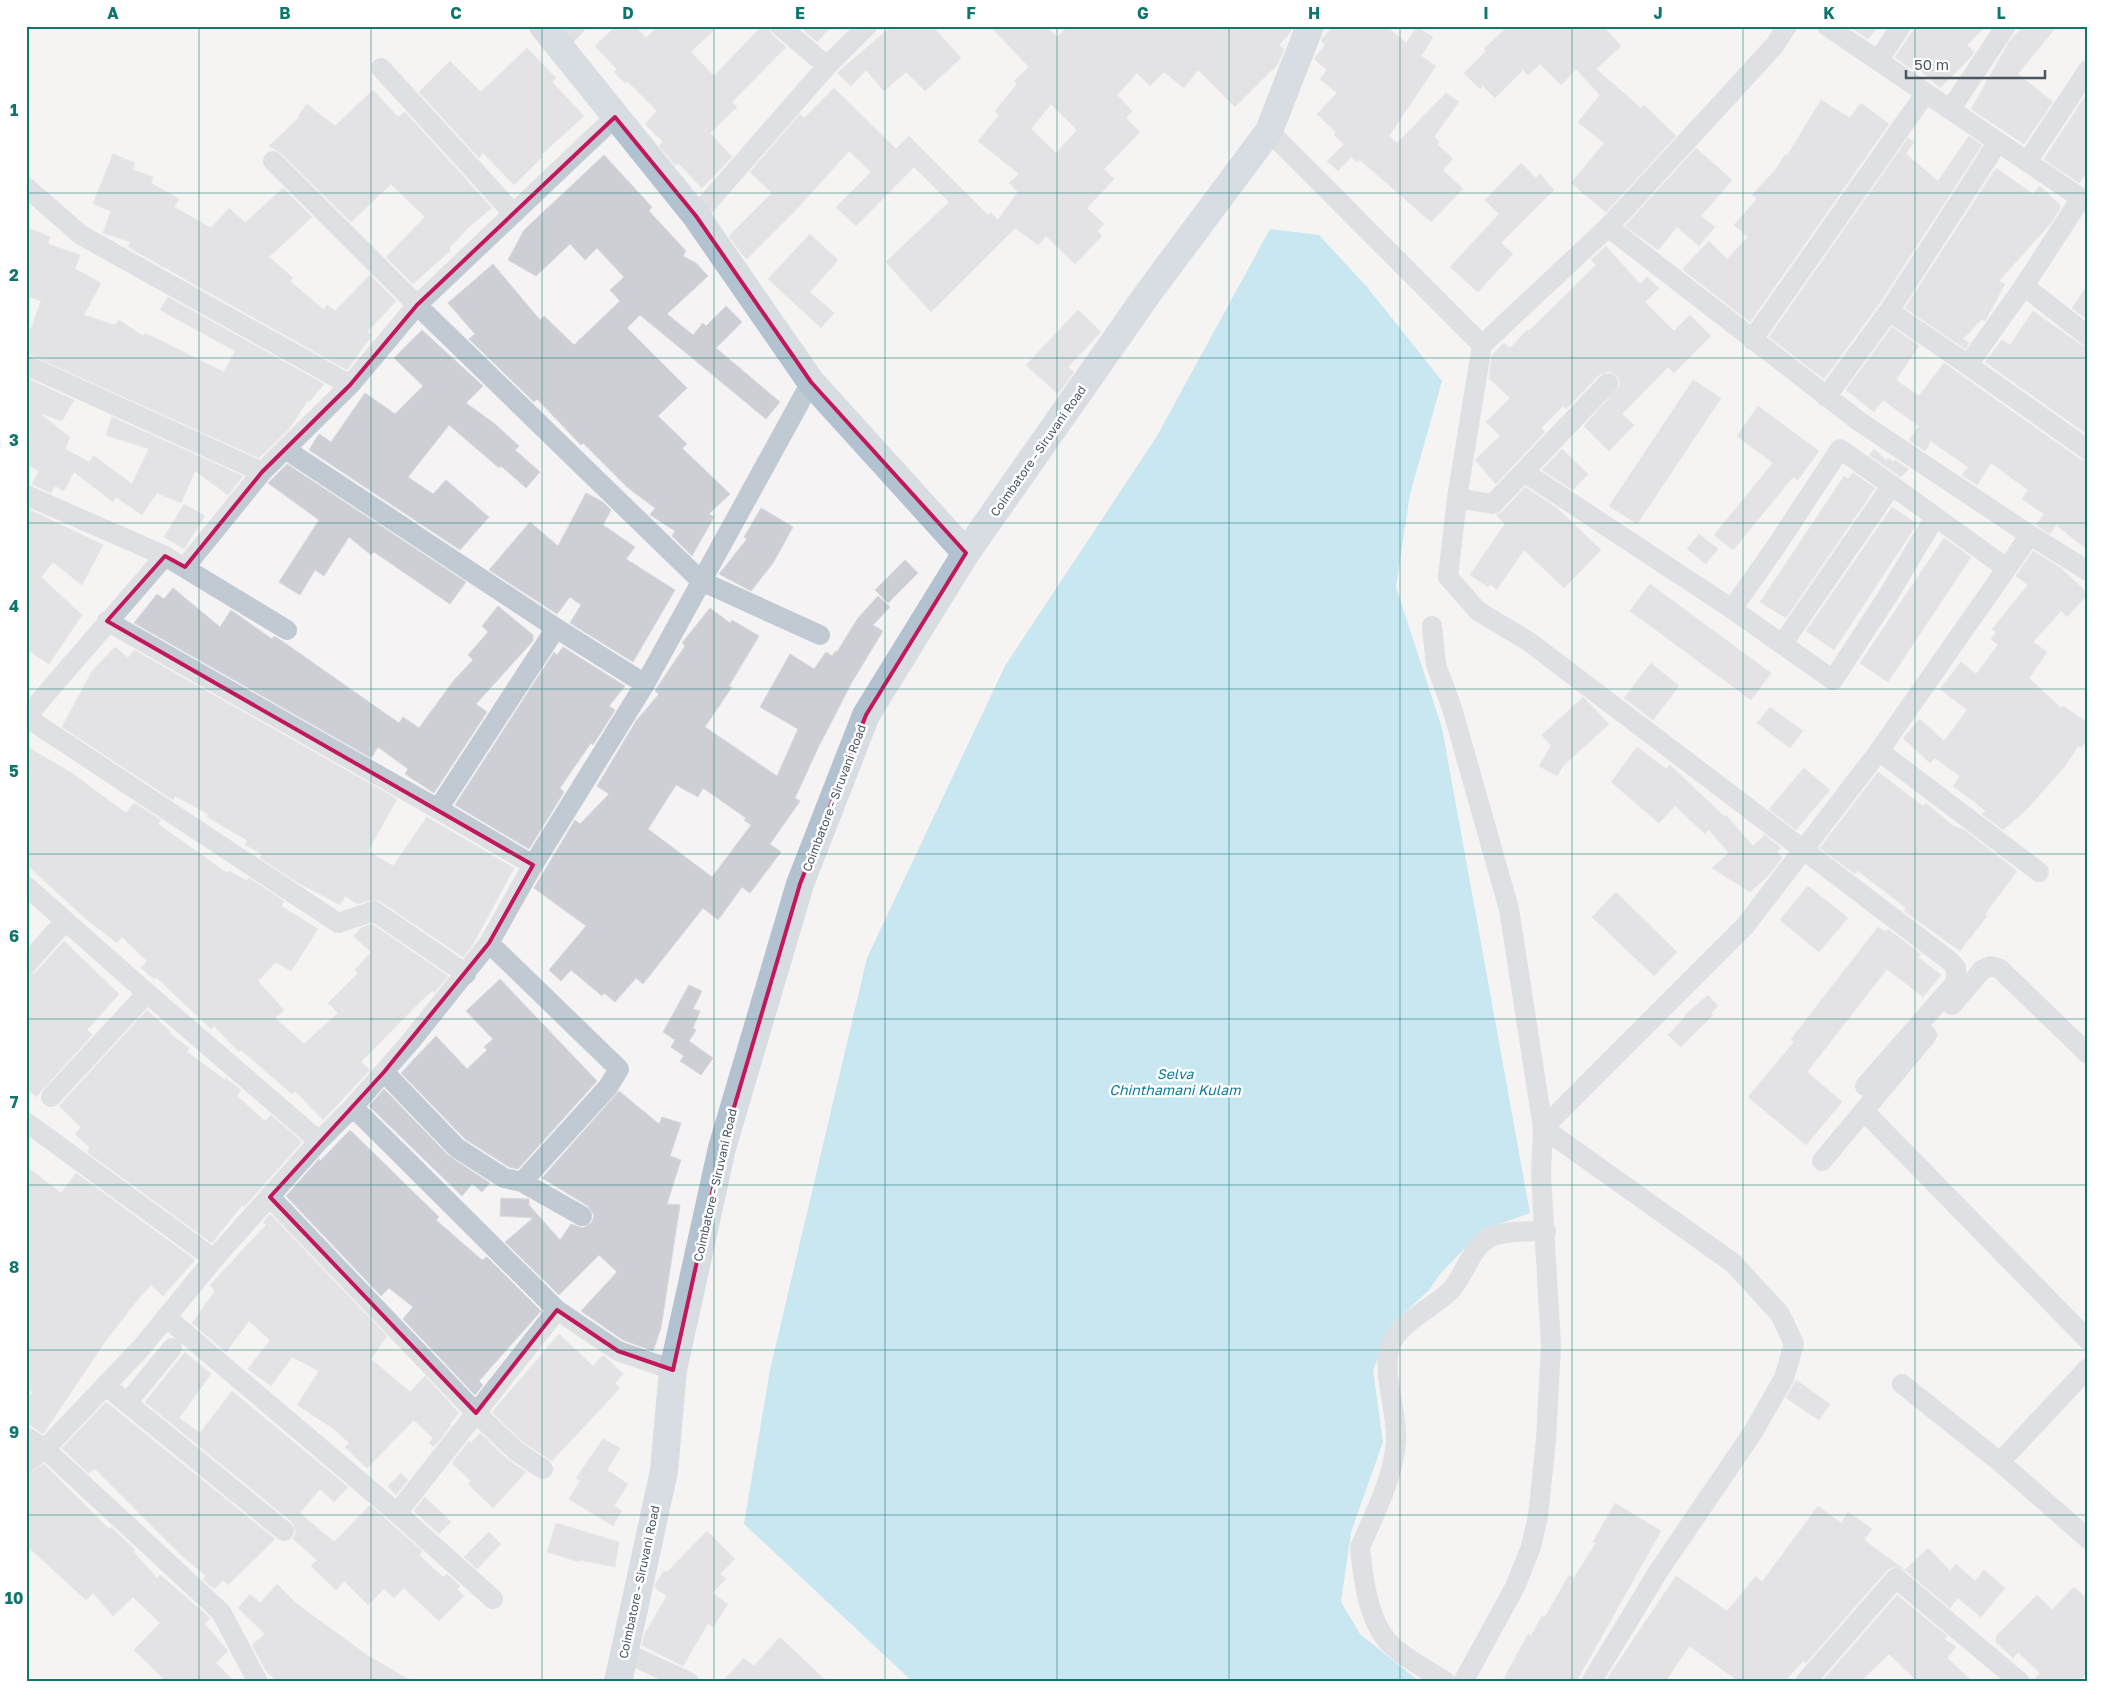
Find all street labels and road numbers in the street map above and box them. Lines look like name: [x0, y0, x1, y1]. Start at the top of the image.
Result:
street label: Coimbatore - Siruvani Road: [987, 383, 1089, 519]
street label: Coimbatore - Siruvani Road: [799, 722, 869, 874]
street label: Coimbatore - Siruvani Road: [690, 1107, 740, 1263]
street label: Coimbatore - Siruvani Road: [615, 1504, 663, 1660]

